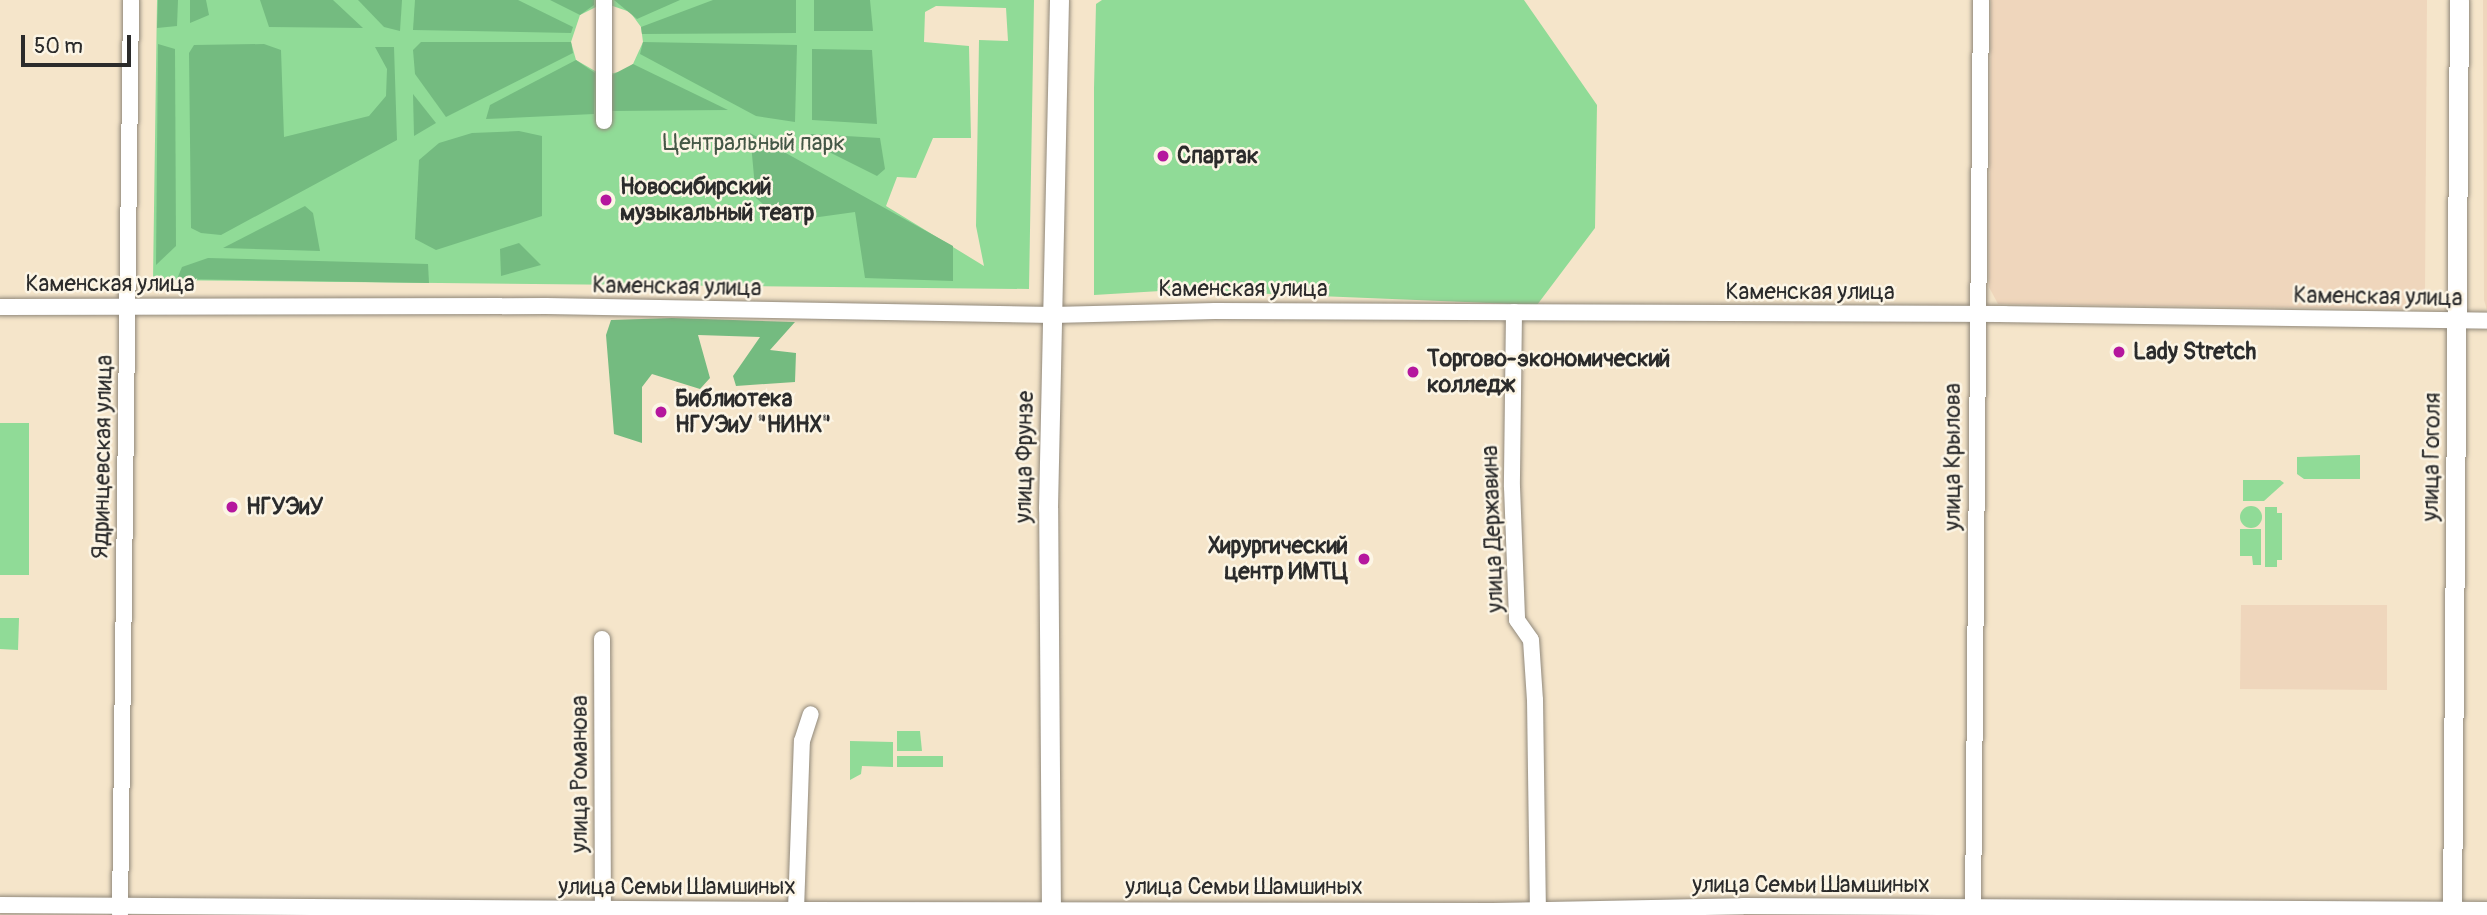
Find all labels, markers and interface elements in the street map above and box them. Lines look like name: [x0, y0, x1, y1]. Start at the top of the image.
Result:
scale bar: [24, 21, 135, 65]
text: 50 m: [34, 33, 83, 60]
park label: Центральный парк: [663, 129, 845, 157]
place label: Спартак: [1177, 142, 1259, 170]
marker: Спартак: [1155, 148, 1171, 164]
place label: Новосибирский музыкальный театр: [620, 173, 814, 227]
marker: Новосибирский музыкальный театр: [598, 192, 614, 208]
street label: Каменская улица: [25, 270, 195, 298]
street label: Каменская улица: [592, 272, 762, 302]
street label: Каменская улица: [1158, 275, 1328, 303]
street label: Каменская улица: [1725, 278, 1895, 306]
street label: Каменская улица: [2293, 282, 2463, 312]
place label: Lady Stretch: [2133, 338, 2256, 366]
marker: Lady Stretch: [2111, 344, 2127, 360]
place label: Торгово-экономический колледж: [1427, 345, 1670, 399]
street label: Ядринцевская улица: [87, 355, 119, 559]
marker: Торгово-экономический колледж: [1405, 364, 1421, 380]
street label: улица Крылова: [1939, 383, 1967, 531]
place label: Библиотека НГУЭиУ "НИНХ": [675, 385, 831, 439]
street label: улица Фрунзе: [1010, 391, 1040, 523]
street label: улица Гоголя: [2417, 392, 2447, 522]
marker: Библиотека НГУЭиУ "НИНХ": [653, 404, 669, 420]
street label: улица Державина: [1476, 445, 1510, 613]
place label: НГУЭиУ: [246, 493, 323, 521]
marker: НГУЭиУ: [224, 499, 240, 515]
place label: Хирургический центр ИМТЦ: [1208, 532, 1348, 586]
marker: Хирургический центр ИМТЦ: [1354, 549, 1374, 569]
street label: улица Романова: [566, 695, 594, 853]
street label: улица Семьи Шамшиных: [1692, 871, 1930, 899]
street label: улица Семьи Шамшиных: [558, 873, 796, 901]
street label: улица Семьи Шамшиных: [1125, 873, 1363, 901]

